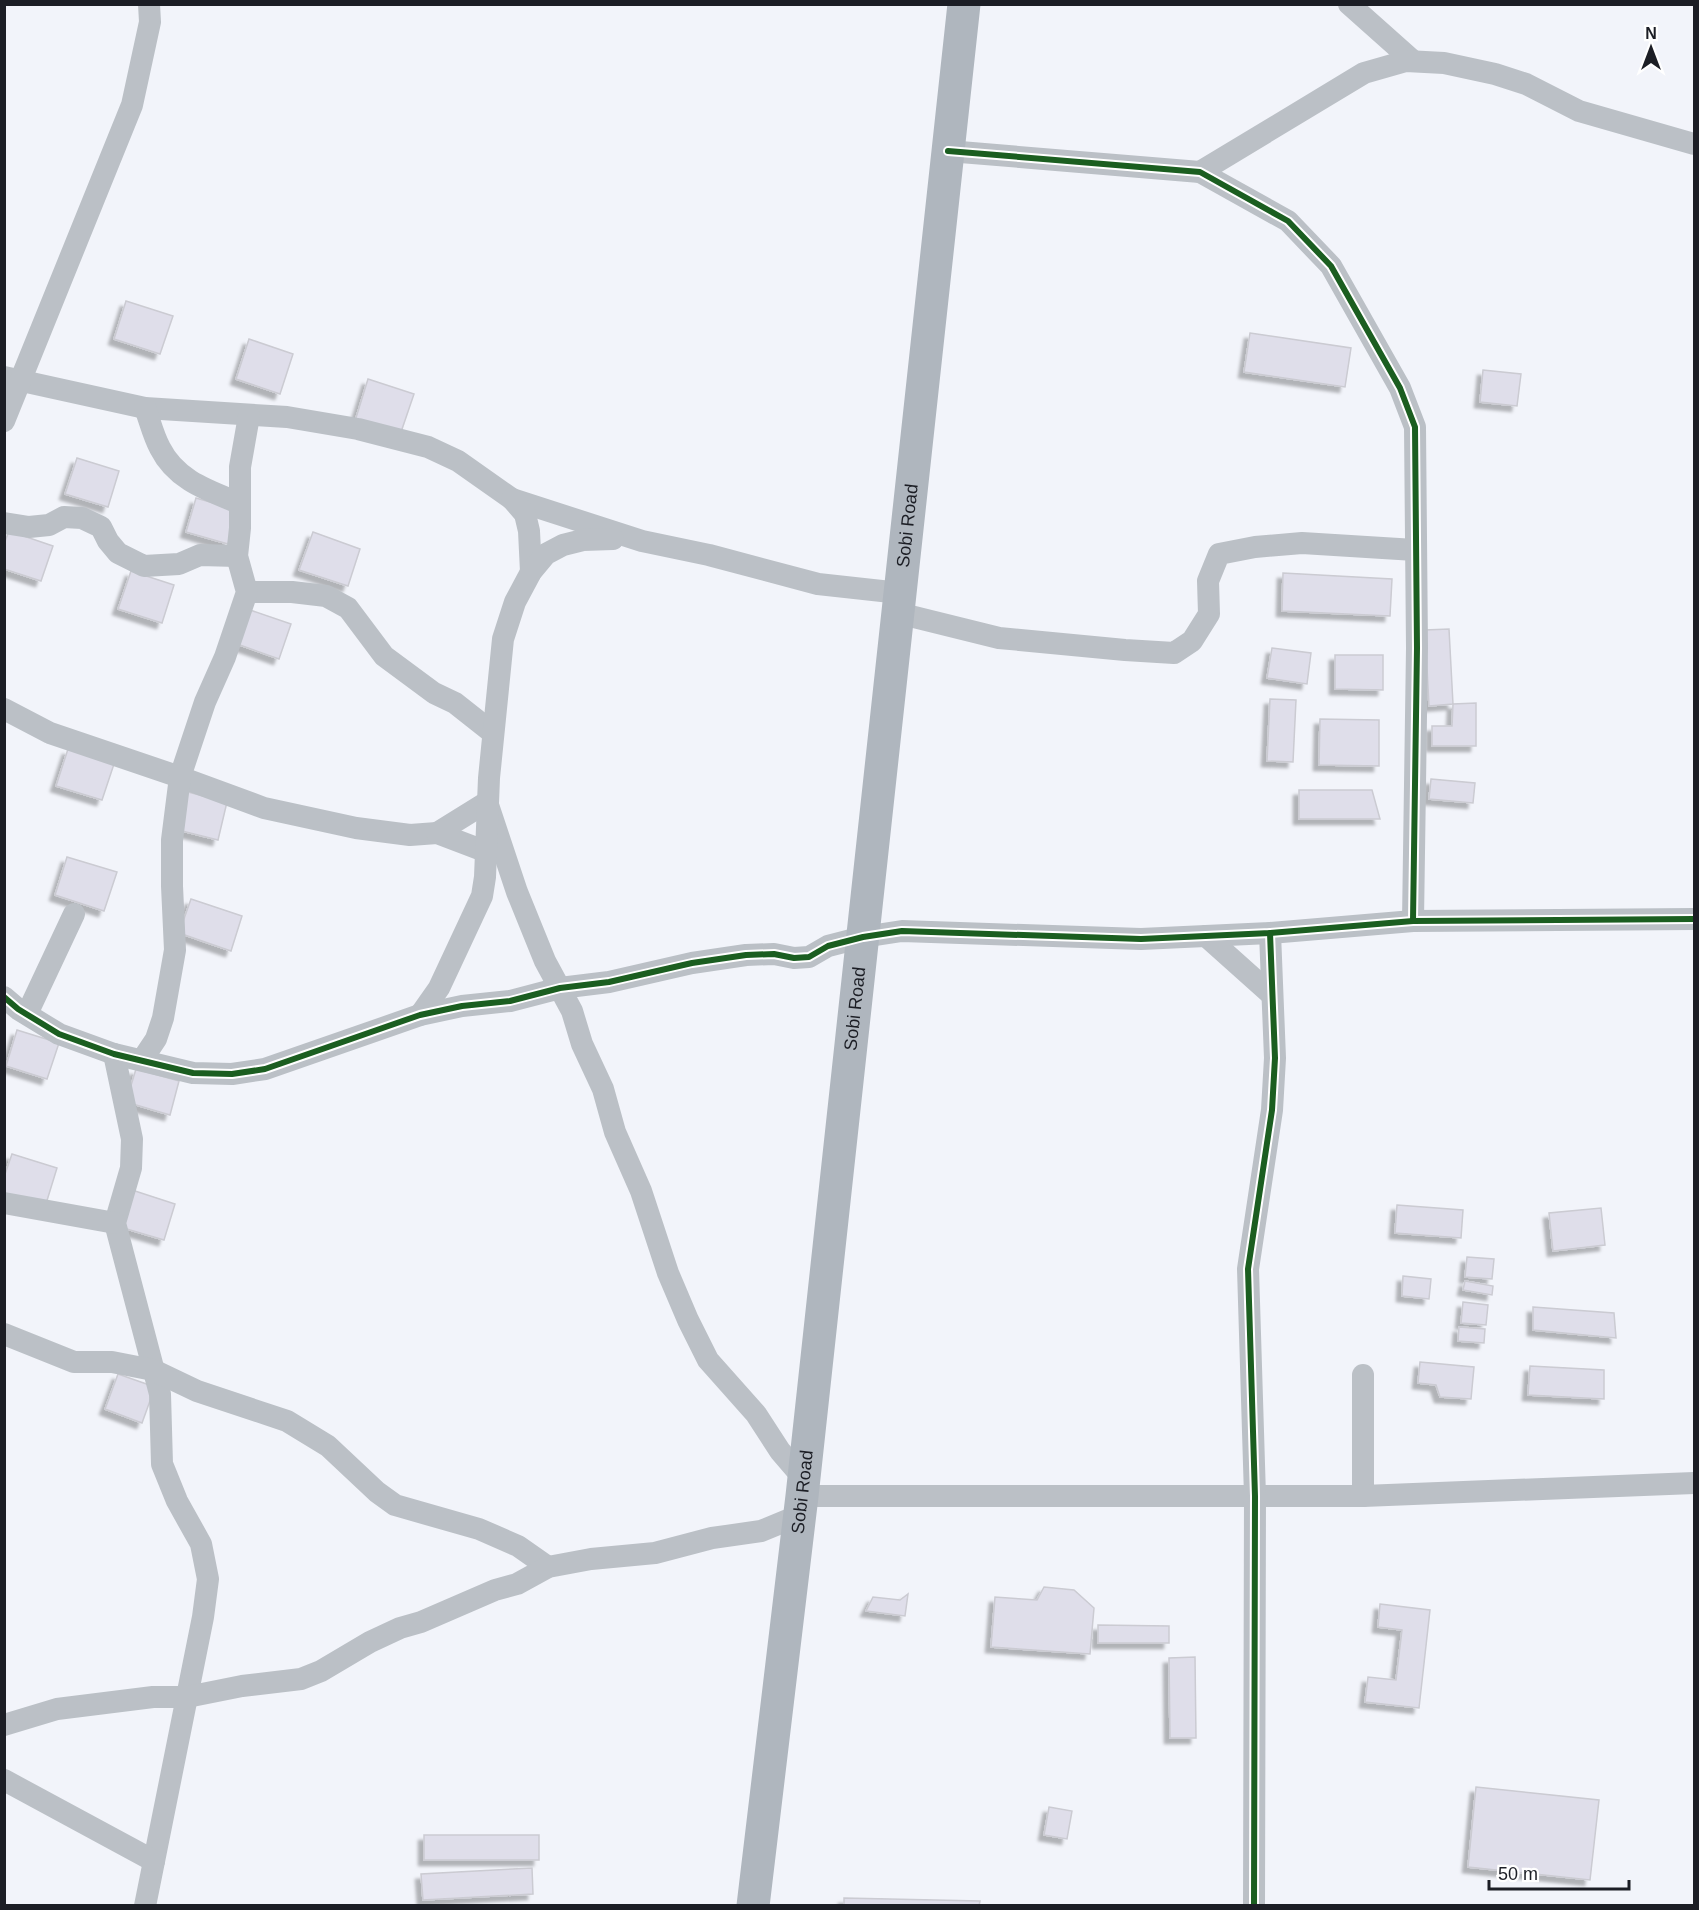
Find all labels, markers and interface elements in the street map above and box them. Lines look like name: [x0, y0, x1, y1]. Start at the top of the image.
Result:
north arrow: [1621, 18, 1681, 78]
text: N: [1645, 25, 1657, 42]
street label: Sobi Road: [893, 483, 922, 569]
street label: Sobi Road: [840, 966, 869, 1052]
street label: Sobi Road: [788, 1449, 817, 1535]
scale bar: [1489, 1853, 1628, 1891]
text: 50 m: [1498, 1864, 1538, 1884]

